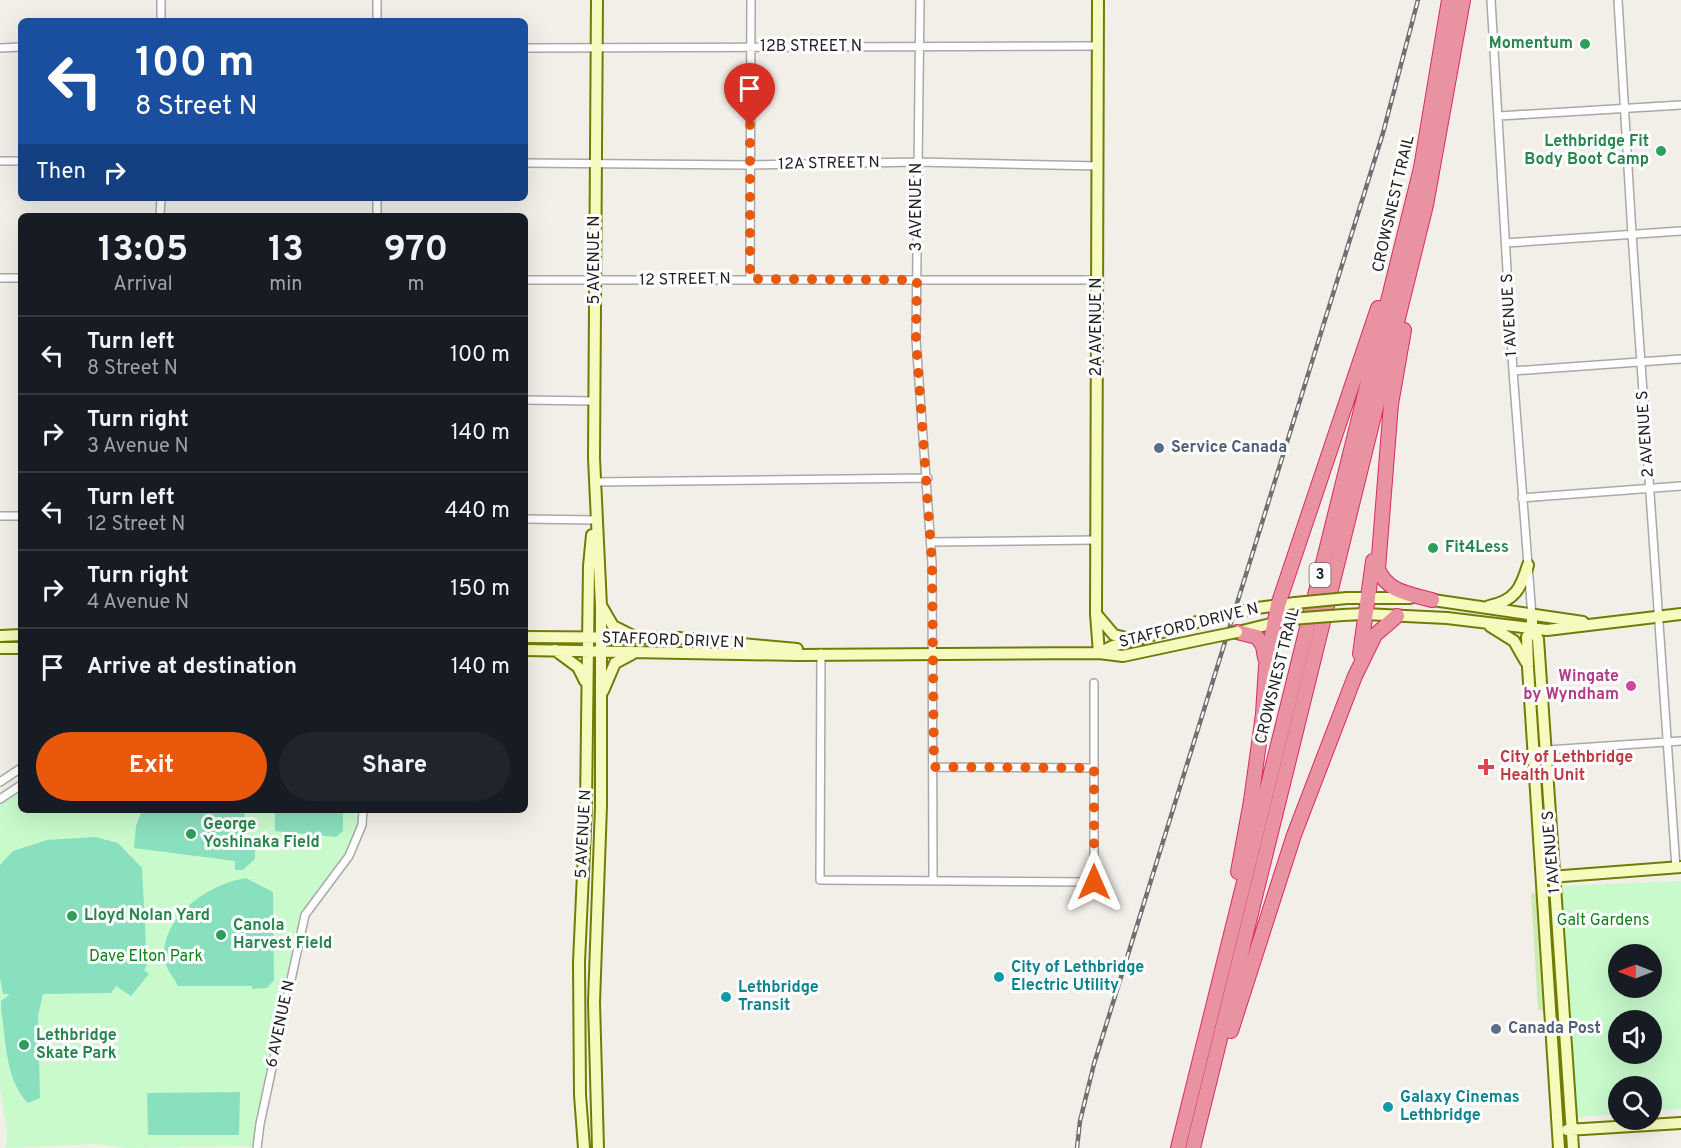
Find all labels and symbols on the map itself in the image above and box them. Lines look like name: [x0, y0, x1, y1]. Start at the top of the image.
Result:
place label: Momentum: [1489, 34, 1573, 54]
street label: 12B STREET N: [760, 37, 862, 57]
marker: Momentum: [1578, 37, 1592, 51]
pin: [724, 63, 775, 125]
place label: Lethbridge Fit Body Boot Camp: [1524, 132, 1649, 170]
street label: CROWSNEST TRAIL: [1369, 134, 1419, 274]
marker: Lethbridge Fit Body Boot Camp: [1654, 144, 1668, 158]
street label: 12A STREET N: [778, 153, 880, 175]
street label: 3 AVENUE N: [907, 163, 927, 251]
street label: 5 AVENUE N: [585, 215, 605, 305]
street label: 12 STREET N: [639, 269, 731, 291]
street label: 1 AVENUE S: [1498, 273, 1522, 357]
street label: 2A AVENUE N: [1087, 277, 1107, 377]
street label: 2 AVENUE S: [1633, 390, 1659, 478]
place label: Service Canada: [1171, 438, 1287, 458]
marker: Service Canada: [1152, 441, 1166, 455]
place label: Fit4Less: [1445, 538, 1509, 558]
marker: Fit4Less: [1426, 541, 1440, 555]
road number: 3: [1310, 563, 1330, 587]
street label: STAFFORD DRIVE N: [1117, 599, 1261, 653]
street label: CROWSNEST TRAIL: [1251, 606, 1305, 746]
street label: STAFFORD DRIVE N: [601, 629, 745, 653]
place label: Wingate by Wyndham: [1523, 667, 1619, 705]
marker: Wingate by Wyndham: [1624, 679, 1638, 693]
place label: City of Lethbridge Health Unit: [1500, 748, 1633, 786]
marker: City of Lethbridge Health Unit: [1477, 758, 1495, 776]
street label: 5 AVENUE N: [572, 789, 596, 879]
street label: 1 AVENUE S: [1538, 810, 1566, 894]
place label: George Yoshinaka Field: [203, 815, 320, 853]
marker: George Yoshinaka Field: [184, 827, 198, 841]
position arrow: [1062, 850, 1126, 914]
place label: Lloyd Nolan Yard: [84, 906, 210, 926]
marker: Lloyd Nolan Yard: [65, 909, 79, 923]
park label: Galt Gardens: [1556, 911, 1650, 931]
place label: Canola Harvest Field: [233, 916, 332, 954]
marker: Canola Harvest Field: [214, 928, 228, 942]
north arrow: [1608, 944, 1662, 998]
park label: Dave Elton Park: [89, 947, 203, 967]
place label: City of Lethbridge Electric Utility: [1011, 958, 1144, 996]
marker: City of Lethbridge Electric Utility: [992, 970, 1006, 984]
place label: Lethbridge Transit: [738, 978, 819, 1016]
street label: 6 AVENUE N: [262, 979, 300, 1069]
marker: Lethbridge Transit: [719, 990, 733, 1004]
place label: Canada Post: [1508, 1019, 1601, 1039]
marker: Canada Post: [1489, 1022, 1503, 1036]
place label: Lethbridge Skate Park: [36, 1026, 117, 1064]
marker: Lethbridge Skate Park: [17, 1038, 31, 1052]
place label: Galaxy Cinemas Lethbridge: [1400, 1088, 1520, 1126]
marker: Galaxy Cinemas Lethbridge: [1381, 1100, 1395, 1114]

